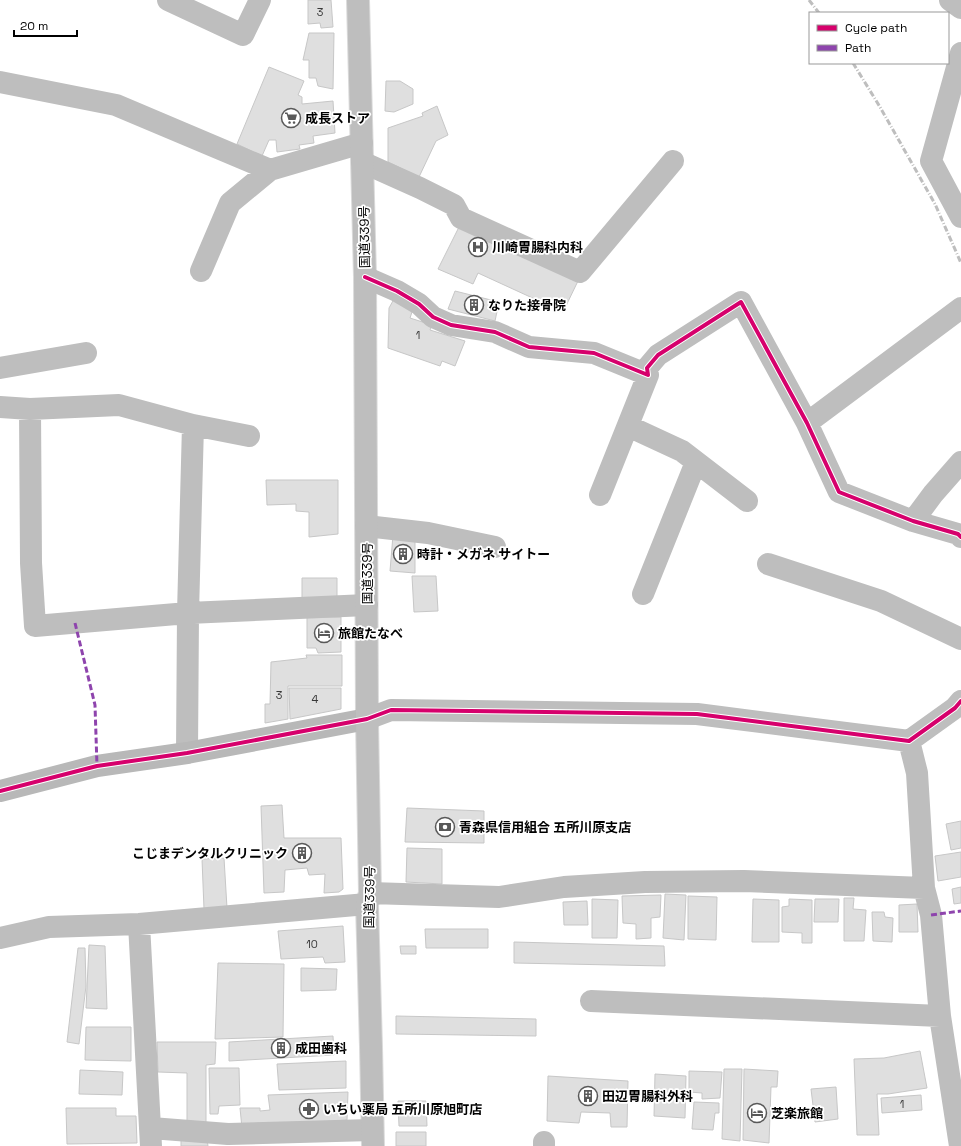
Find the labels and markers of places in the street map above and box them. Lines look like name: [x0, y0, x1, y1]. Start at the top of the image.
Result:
supermarket icon: 成長ストア: [280, 107, 302, 129]
place label: 成長ストア: [305, 110, 370, 127]
hospital icon: 川崎胃腸科内科: [467, 236, 489, 258]
place label: 川崎胃腸科内科: [492, 239, 583, 256]
building icon: なりた接骨院: [463, 294, 485, 316]
place label: なりた接骨院: [488, 297, 566, 314]
building icon: 時計・メガネ サイトー: [392, 543, 414, 565]
place label: 時計・メガネ サイトー: [417, 546, 550, 563]
hotel icon: 旅館たなべ: [313, 622, 335, 644]
place label: 旅館たなべ: [338, 625, 403, 642]
bank icon: 青森県信用組合 五所川原支店: [434, 816, 456, 838]
place label: 青森県信用組合 五所川原支店: [459, 819, 631, 836]
building icon: こじまデンタルクリニック: [291, 842, 313, 864]
place label: こじまデンタルクリニック: [132, 845, 288, 862]
building icon: 成田歯科: [270, 1037, 292, 1059]
place label: 成田歯科: [295, 1040, 347, 1057]
building icon: 田辺胃腸科外科: [577, 1085, 599, 1107]
place label: 田辺胃腸科外科: [602, 1088, 693, 1105]
pharmacy icon: いちい薬局 五所川原旭町店: [298, 1098, 320, 1120]
place label: いちい薬局 五所川原旭町店: [323, 1101, 482, 1118]
hotel icon: 芝楽旅館: [746, 1102, 768, 1124]
place label: 芝楽旅館: [771, 1105, 823, 1122]

